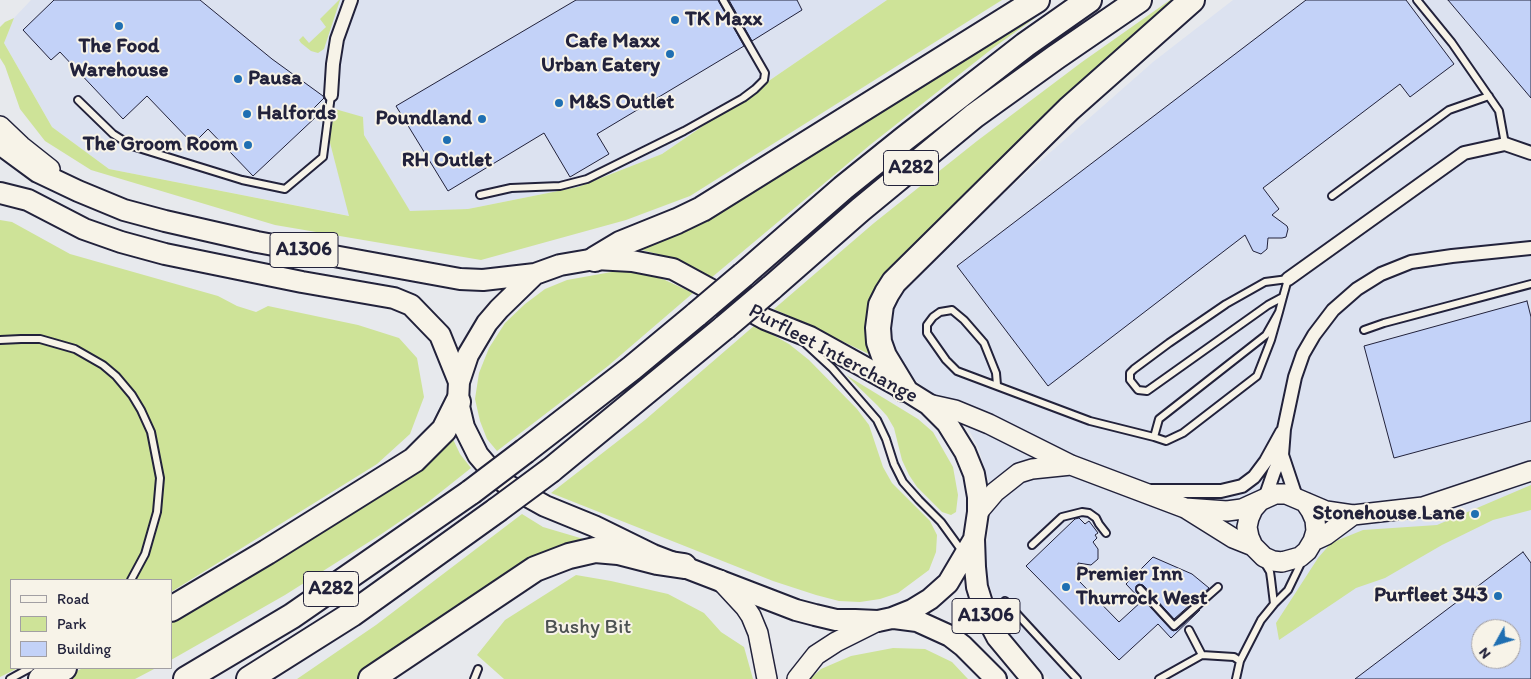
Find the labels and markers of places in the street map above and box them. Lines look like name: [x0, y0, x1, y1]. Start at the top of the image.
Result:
place label: TK Maxx: [685, 7, 762, 33]
marker: TK Maxx: [669, 14, 681, 26]
marker: The Food Warehouse: [113, 20, 125, 32]
place label: Cafe Maxx Urban Eatery: [541, 29, 660, 79]
place label: The Food Warehouse: [70, 34, 168, 84]
marker: Cafe Maxx Urban Eatery: [664, 48, 676, 60]
place label: Pausa: [248, 66, 302, 92]
marker: Pausa: [232, 73, 244, 85]
place label: M&S Outlet: [569, 90, 674, 116]
marker: M&S Outlet: [553, 97, 565, 109]
place label: Halfords: [257, 101, 336, 127]
place label: Poundland: [375, 106, 472, 132]
marker: Halfords: [241, 108, 253, 120]
marker: Poundland: [476, 113, 488, 125]
place label: The Groom Room: [83, 132, 238, 158]
marker: RH Outlet: [441, 134, 453, 146]
marker: The Groom Room: [242, 139, 254, 151]
place label: RH Outlet: [402, 148, 492, 174]
place label: Stonehouse Lane: [1312, 501, 1465, 527]
marker: Stonehouse Lane: [1469, 508, 1481, 520]
place label: Premier Inn Thurrock West: [1076, 562, 1207, 612]
marker: Premier Inn Thurrock West: [1060, 581, 1072, 593]
place label: Purfleet 343: [1374, 583, 1488, 609]
marker: Purfleet 343: [1492, 590, 1504, 602]

